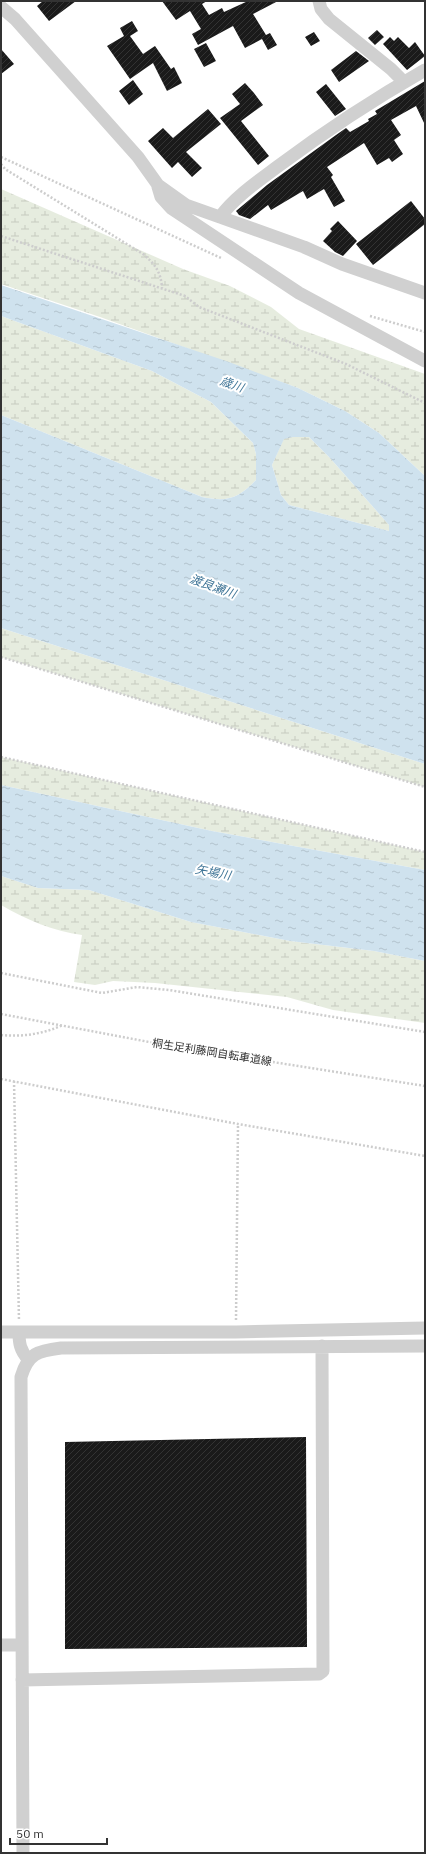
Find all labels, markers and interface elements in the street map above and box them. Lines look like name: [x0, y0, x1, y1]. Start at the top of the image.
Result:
water label: 歳川: [218, 373, 248, 396]
water label: 渡良瀬川: [188, 571, 240, 602]
water label: 矢場川: [194, 861, 234, 883]
street label: 桐生足利藤岡自転車道線: [151, 1036, 273, 1068]
scale bar: [10, 1820, 107, 1846]
text: 50 m: [16, 1826, 44, 1841]

